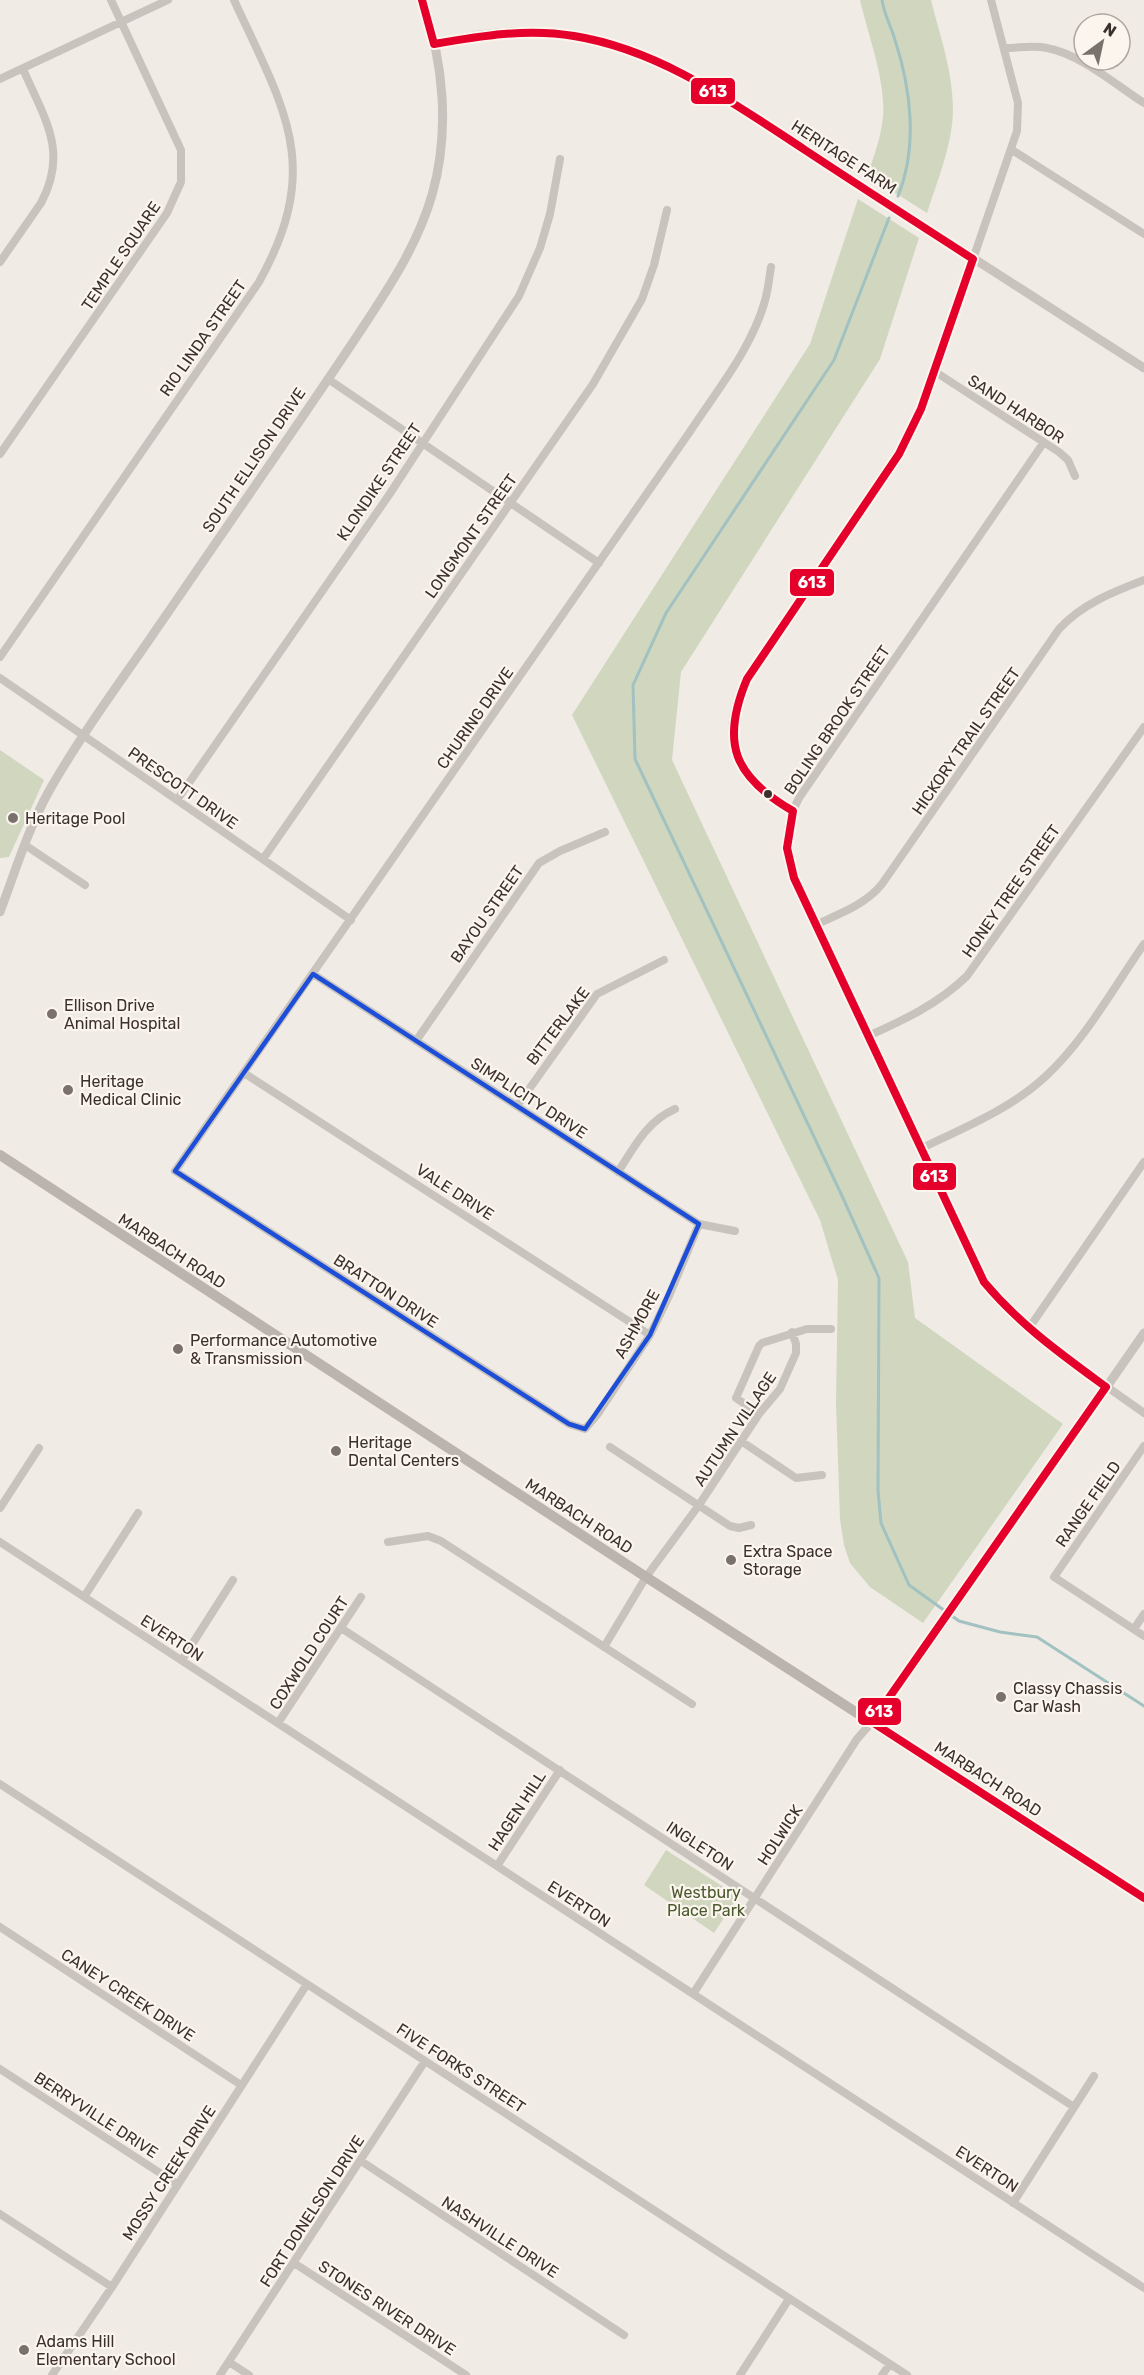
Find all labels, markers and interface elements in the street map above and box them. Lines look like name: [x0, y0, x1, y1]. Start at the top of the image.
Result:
north arrow: [1072, 12, 1132, 72]
text: N: [1100, 19, 1120, 41]
line badge: 613: [690, 77, 736, 105]
text: 613: [699, 82, 727, 101]
street label: HERITAGE FARM: [788, 116, 900, 198]
street label: TEMPLE SQUARE: [78, 198, 164, 314]
street label: RIO LINDA STREET: [156, 276, 250, 400]
street label: SAND HARBOR: [964, 371, 1068, 447]
street label: SOUTH ELLISON DRIVE: [198, 384, 310, 536]
street label: KLONDIKE STREET: [333, 420, 425, 544]
street label: LONGMONT STREET: [421, 470, 521, 602]
line badge: 613: [789, 568, 835, 597]
text: 613: [798, 573, 826, 592]
street label: BOLING BROOK STREET: [780, 642, 894, 798]
street label: CHURING DRIVE: [433, 663, 517, 773]
street label: HICKORY TRAIL STREET: [908, 664, 1024, 818]
street label: PRESCOTT DRIVE: [124, 743, 242, 833]
unlabelled marker: [762, 788, 774, 800]
place label: Heritage Pool: [25, 809, 125, 828]
marker: Heritage Pool: [6, 811, 20, 825]
street label: HONEY TREE STREET: [958, 821, 1064, 961]
street label: BAYOU STREET: [446, 862, 528, 966]
street label: BITTERLAKE: [522, 983, 594, 1069]
place label: Ellison Drive Animal Hospital: [64, 996, 180, 1033]
marker: Ellison Drive Animal Hospital: [45, 1007, 59, 1021]
street label: SIMPLICITY DRIVE: [467, 1053, 591, 1143]
place label: Heritage Medical Clinic: [80, 1072, 182, 1109]
marker: Heritage Medical Clinic: [61, 1083, 75, 1097]
street label: VALE DRIVE: [412, 1160, 498, 1224]
line badge: 613: [912, 1162, 957, 1191]
text: 613: [920, 1167, 948, 1186]
street label: MARBACH ROAD: [115, 1209, 229, 1293]
street label: BRATTON DRIVE: [330, 1250, 442, 1332]
street label: ASHMORE: [610, 1286, 664, 1362]
place label: Performance Automotive & Transmission: [190, 1331, 377, 1368]
marker: Performance Automotive & Transmission: [171, 1342, 185, 1356]
street label: AUTUMN VILLAGE: [690, 1368, 780, 1490]
place label: Heritage Dental Centers: [348, 1433, 459, 1470]
marker: Heritage Dental Centers: [329, 1444, 343, 1458]
street label: RANGE FIELD: [1051, 1457, 1125, 1551]
street label: MARBACH ROAD: [522, 1474, 636, 1558]
place label: Extra Space Storage: [743, 1542, 832, 1579]
marker: Extra Space Storage: [724, 1553, 738, 1567]
street label: COXWOLD COURT: [265, 1593, 353, 1713]
street label: EVERTON: [137, 1611, 207, 1665]
place label: Classy Chassis Car Wash: [1013, 1679, 1122, 1716]
marker: Classy Chassis Car Wash: [994, 1690, 1008, 1704]
line badge: 613: [857, 1697, 902, 1726]
text: 613: [865, 1702, 893, 1721]
street label: MARBACH ROAD: [931, 1737, 1045, 1821]
street label: HAGEN HILL: [484, 1768, 550, 1854]
street label: HOLWICK: [754, 1801, 807, 1869]
street label: INGLETON: [663, 1817, 737, 1875]
street label: EVERTON: [544, 1877, 614, 1931]
park label: Westbury Place Park: [667, 1883, 746, 1920]
street label: CANEY CREEK DRIVE: [57, 1945, 199, 2045]
street label: FIVE FORKS STREET: [393, 2019, 529, 2117]
street label: BERRYVILLE DRIVE: [31, 2068, 161, 2162]
street label: MOSSY CREEK DRIVE: [118, 2102, 220, 2244]
street label: FORT DONELSON DRIVE: [256, 2132, 368, 2290]
street label: EVERTON: [952, 2142, 1022, 2196]
street label: NASHVILLE DRIVE: [438, 2192, 562, 2282]
street label: STONES RIVER DRIVE: [315, 2257, 459, 2359]
place label: Adams Hill Elementary School: [36, 2332, 176, 2369]
marker: Adams Hill Elementary School: [17, 2343, 31, 2357]

